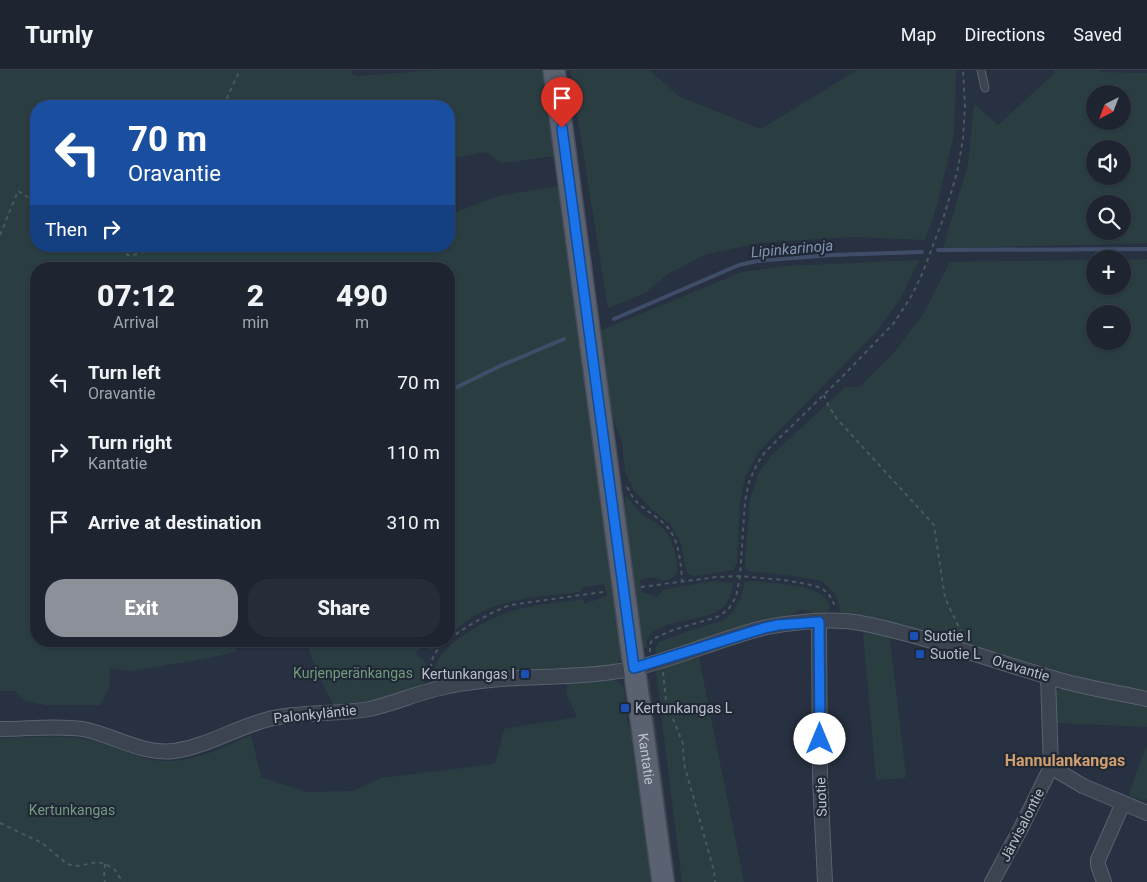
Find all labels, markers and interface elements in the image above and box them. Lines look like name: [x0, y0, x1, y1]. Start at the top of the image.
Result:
text: Turnly: [25, 21, 93, 49]
text: Map: [901, 24, 936, 45]
text: Directions: [964, 24, 1045, 45]
text: Saved: [1073, 24, 1122, 45]
pin: [541, 77, 583, 128]
icon: arrive: [548, 84, 576, 112]
north arrow: [1086, 85, 1131, 130]
map controls: [1086, 85, 1131, 350]
text: 70 m: [128, 119, 207, 160]
icon: left: [45, 120, 110, 185]
button: sound: [1086, 140, 1131, 185]
text: Oravantie: [128, 161, 221, 186]
button: search: [1086, 195, 1131, 240]
icon: right: [97, 215, 125, 243]
text: Then: [45, 218, 87, 241]
water label: Lipinkarinoja: [750, 236, 834, 262]
button: +: [1086, 250, 1131, 295]
text: 07:12: [97, 278, 175, 313]
text: 2: [247, 278, 264, 313]
text: 490: [336, 278, 388, 313]
button: −: [1086, 305, 1131, 350]
text: Arrival: [113, 313, 159, 332]
text: min: [242, 313, 269, 332]
text: m: [355, 313, 369, 332]
text: Turn left: [88, 361, 161, 384]
icon: left: [45, 368, 73, 396]
text: 70 m: [397, 371, 440, 394]
text: Oravantie: [88, 384, 155, 403]
text: Turn right: [88, 431, 172, 454]
icon: right: [45, 438, 73, 466]
text: 110 m: [387, 441, 440, 464]
text: Kantatie: [88, 454, 147, 473]
icon: arrive: [45, 508, 73, 536]
text: Arrive at destination: [88, 511, 261, 534]
text: 310 m: [387, 511, 440, 534]
button: Exit: [45, 579, 238, 637]
button: Share: [248, 579, 440, 637]
place label: Suotie I: [924, 628, 971, 644]
marker: Suotie I: [908, 630, 920, 642]
place label: Suotie L: [930, 646, 981, 662]
marker: Suotie L: [914, 648, 926, 660]
street label: Oravantie: [990, 652, 1052, 684]
park label: Kurjenperänkangas: [293, 665, 413, 681]
place label: Kertunkangas I: [421, 666, 515, 682]
marker: Kertunkangas I: [519, 668, 531, 680]
place label: Kertunkangas L: [635, 700, 733, 716]
street label: Palonkyläntie: [273, 702, 357, 726]
marker: Kertunkangas L: [619, 702, 631, 714]
position arrow: [793, 712, 845, 764]
street label: Kantatie: [635, 732, 658, 786]
district label: Hannulankangas: [1005, 751, 1125, 770]
street label: Suotie: [812, 777, 830, 817]
street label: Järvisalontie: [997, 786, 1047, 864]
park label: Kertunkangas: [29, 802, 115, 818]

